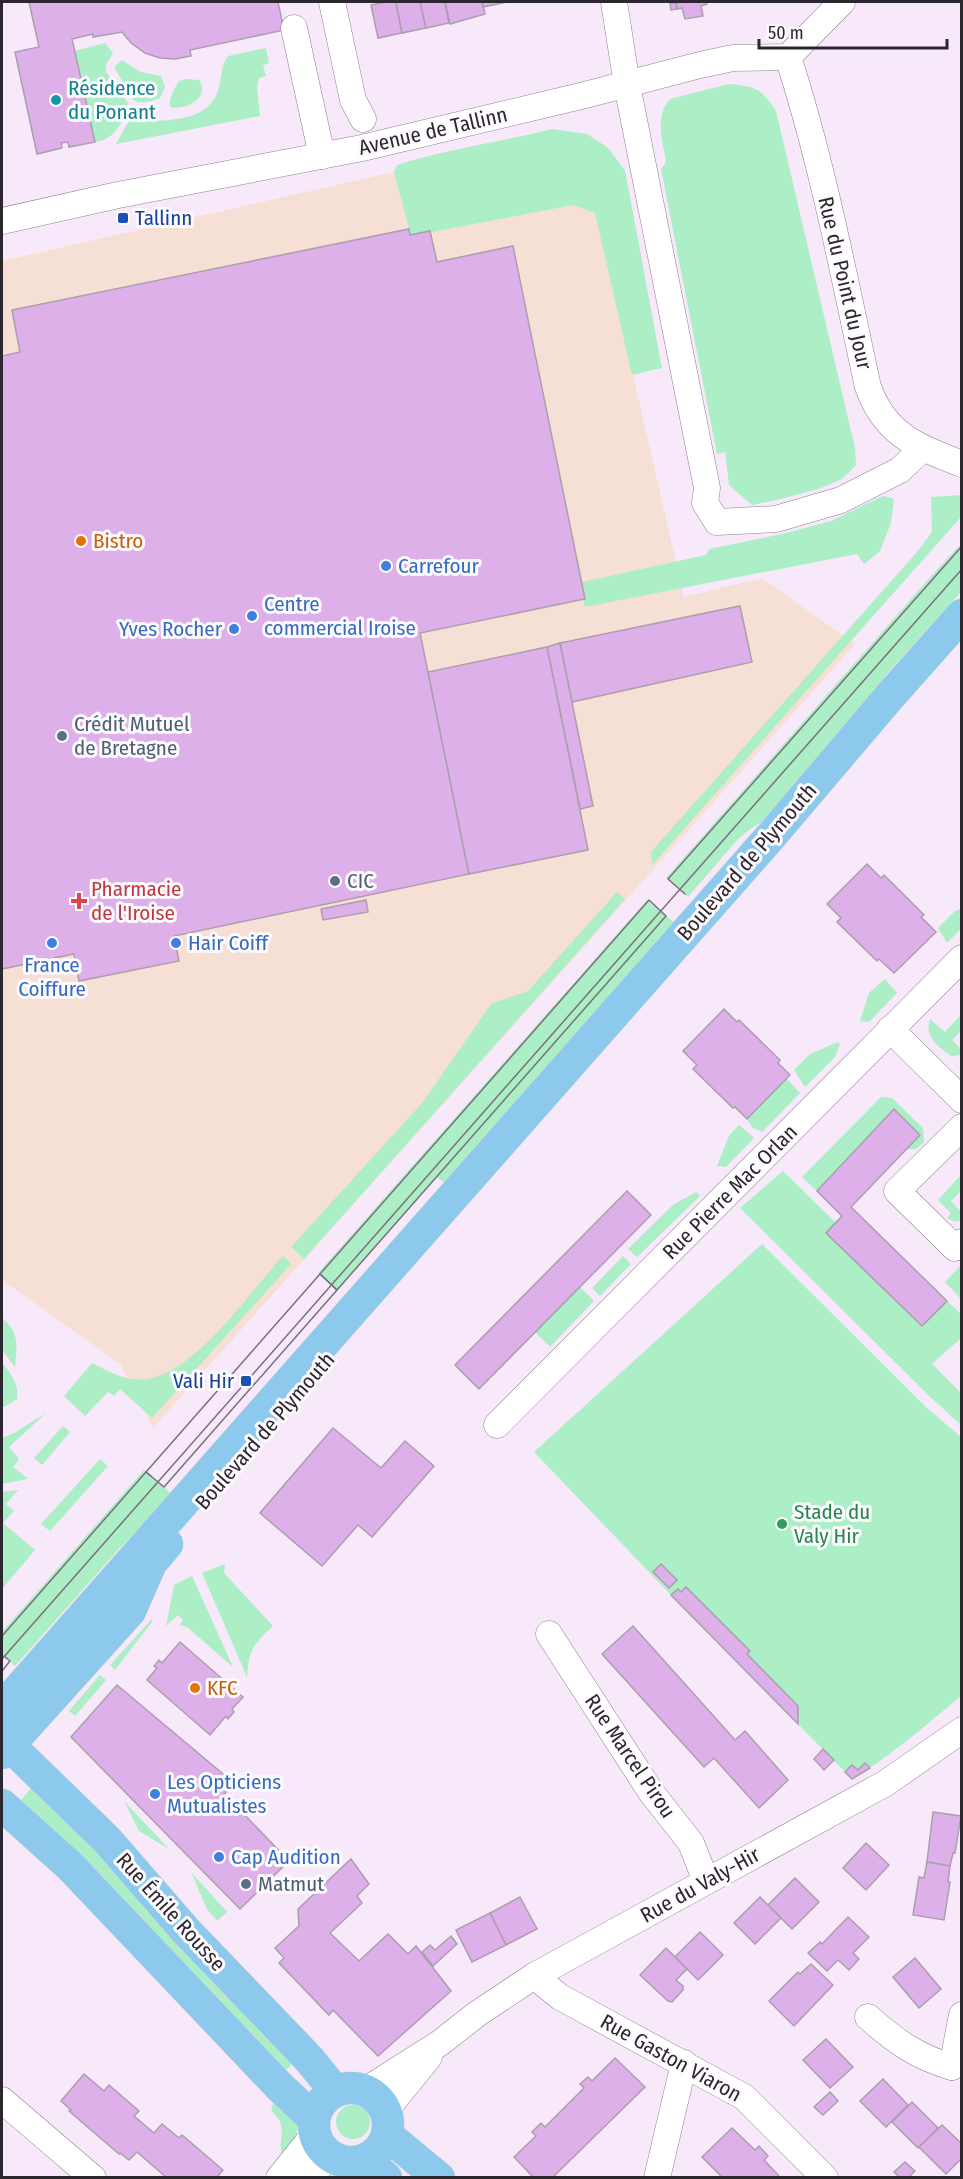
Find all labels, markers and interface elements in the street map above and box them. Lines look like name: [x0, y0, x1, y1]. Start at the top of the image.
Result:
scale bar: [759, 12, 946, 50]
text: 50 m: [768, 22, 804, 44]
place label: Résidence du Ponant: [68, 75, 156, 125]
marker: Résidence du Ponant: [49, 93, 63, 107]
street label: Avenue de Tallinn: [356, 101, 510, 161]
street label: Rue du Point du Jour: [812, 194, 878, 373]
place label: Tallinn: [135, 205, 192, 231]
marker: Tallinn: [116, 211, 130, 225]
place label: Bistro: [93, 528, 143, 554]
marker: Bistro: [74, 534, 88, 548]
place label: Carrefour: [398, 553, 479, 579]
marker: Carrefour: [379, 559, 393, 573]
place label: Centre commercial Iroise: [264, 591, 416, 641]
marker: Centre commercial Iroise: [245, 609, 259, 623]
place label: Yves Rocher: [119, 616, 223, 642]
marker: Yves Rocher: [227, 622, 241, 636]
place label: Crédit Mutuel de Bretagne: [74, 711, 190, 761]
marker: Crédit Mutuel de Bretagne: [55, 729, 69, 743]
street label: Boulevard de Plymouth: [672, 778, 822, 946]
place label: CIC: [347, 868, 374, 894]
marker: CIC: [328, 874, 342, 888]
place label: Pharmacie de l'Iroise: [91, 876, 181, 926]
marker: Pharmacie de l'Iroise: [72, 894, 86, 908]
place label: Hair Coiff: [188, 930, 270, 956]
marker: France Coiffure: [45, 936, 59, 950]
marker: Hair Coiff: [169, 936, 183, 950]
place label: France Coiffure: [18, 952, 86, 1002]
street label: Rue Pierre Mac Orlan: [657, 1119, 803, 1265]
street label: Boulevard de Plymouth: [190, 1347, 340, 1515]
place label: Vali Hir: [173, 1368, 235, 1394]
marker: Vali Hir: [239, 1374, 253, 1388]
place label: Stade du Valy Hir: [794, 1499, 870, 1549]
marker: Stade du Valy Hir: [775, 1517, 789, 1531]
place label: KFC: [207, 1675, 238, 1701]
marker: KFC: [188, 1681, 202, 1695]
street label: Rue Marcel Pirou: [579, 1689, 681, 1823]
place label: Les Opticiens Mutualistes: [167, 1769, 281, 1819]
marker: Les Opticiens Mutualistes: [148, 1787, 162, 1801]
street label: Rue du Valy-Hir: [636, 1841, 765, 1928]
place label: Cap Audition: [231, 1844, 341, 1870]
street label: Rue Émile Rousse: [111, 1847, 231, 1977]
marker: Cap Audition: [212, 1850, 226, 1864]
place label: Matmut: [258, 1871, 324, 1897]
marker: Matmut: [239, 1877, 253, 1891]
street label: Rue Gaston Viaron: [596, 2008, 746, 2108]

